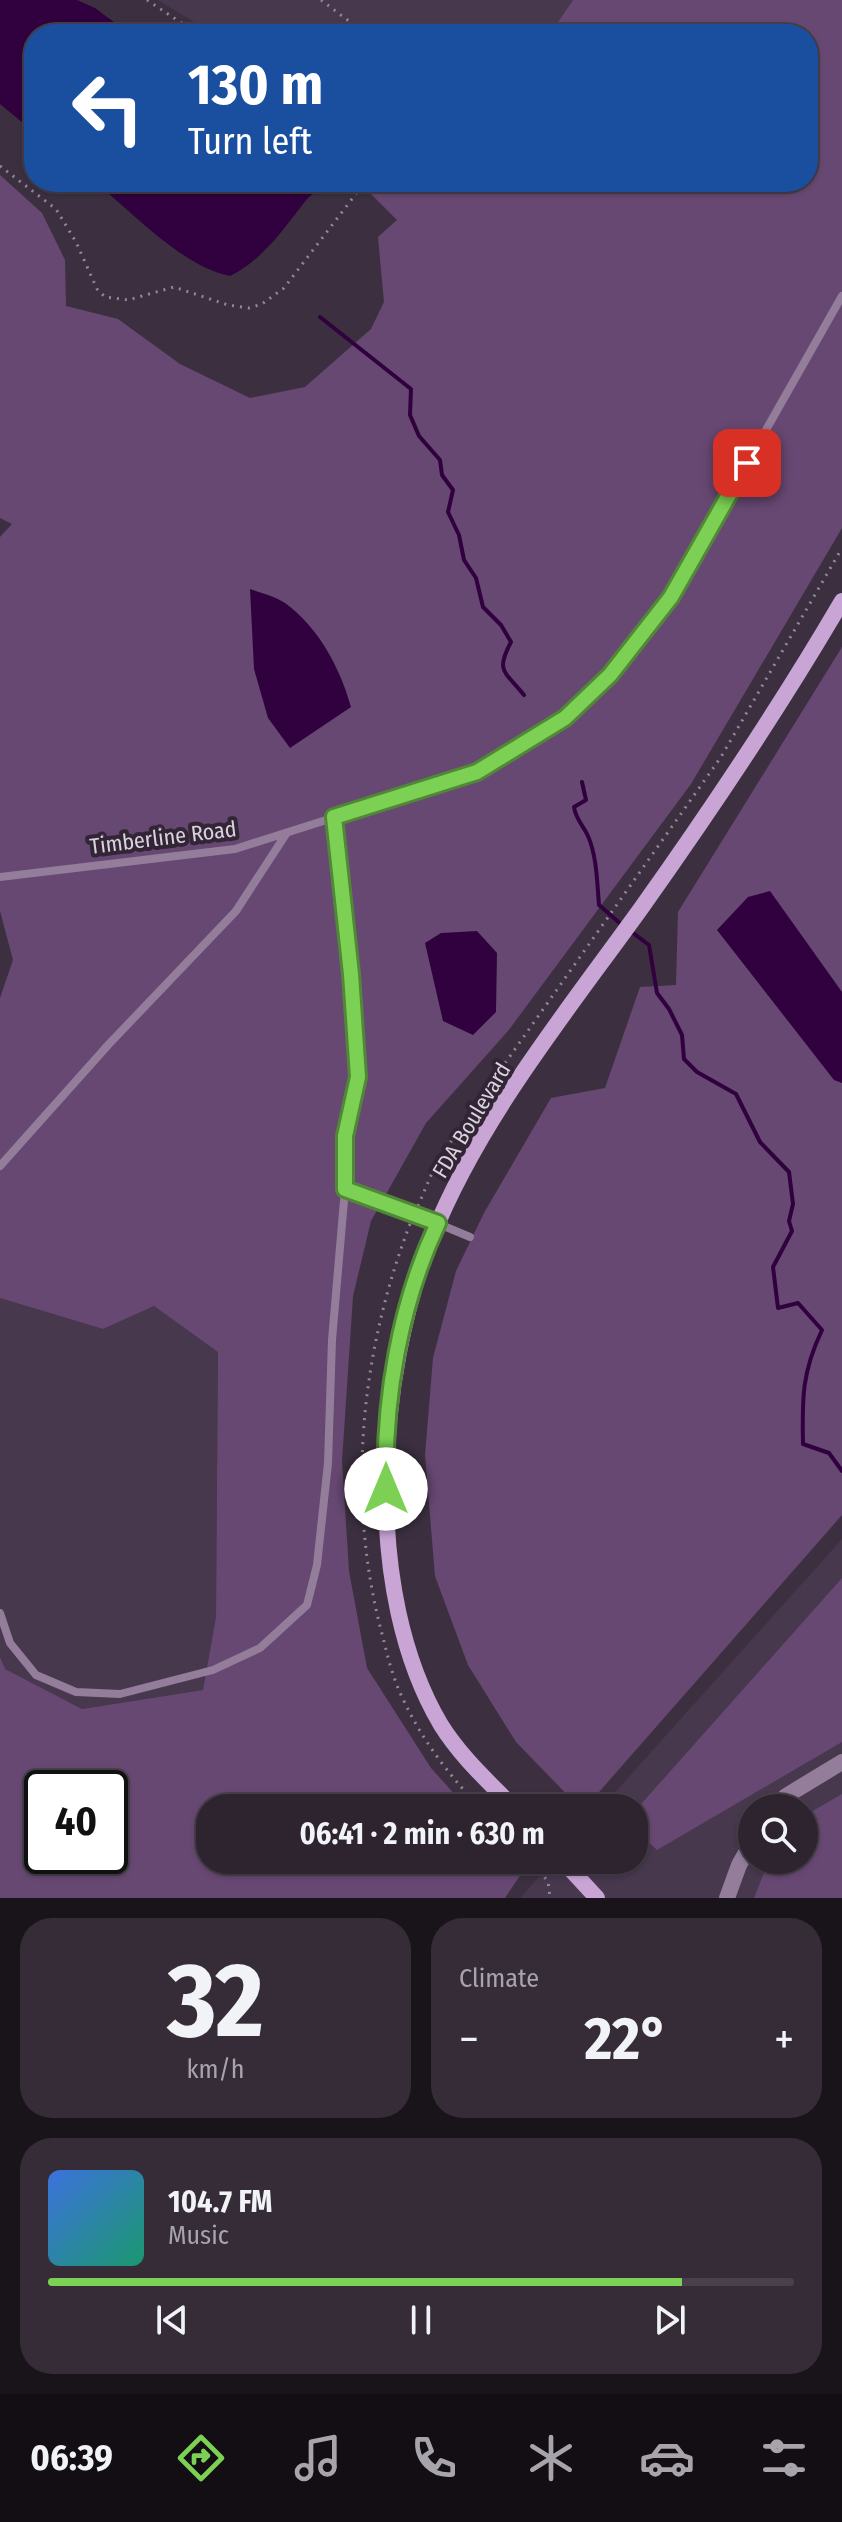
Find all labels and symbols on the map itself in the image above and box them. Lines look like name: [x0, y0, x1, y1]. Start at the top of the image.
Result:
pin: [713, 429, 781, 497]
street label: Timberline Road: [88, 815, 238, 860]
street label: FDA Boulevard: [426, 1058, 516, 1183]
position arrow: [344, 1447, 428, 1531]
speed limit sign: 40: [24, 1770, 128, 1874]

